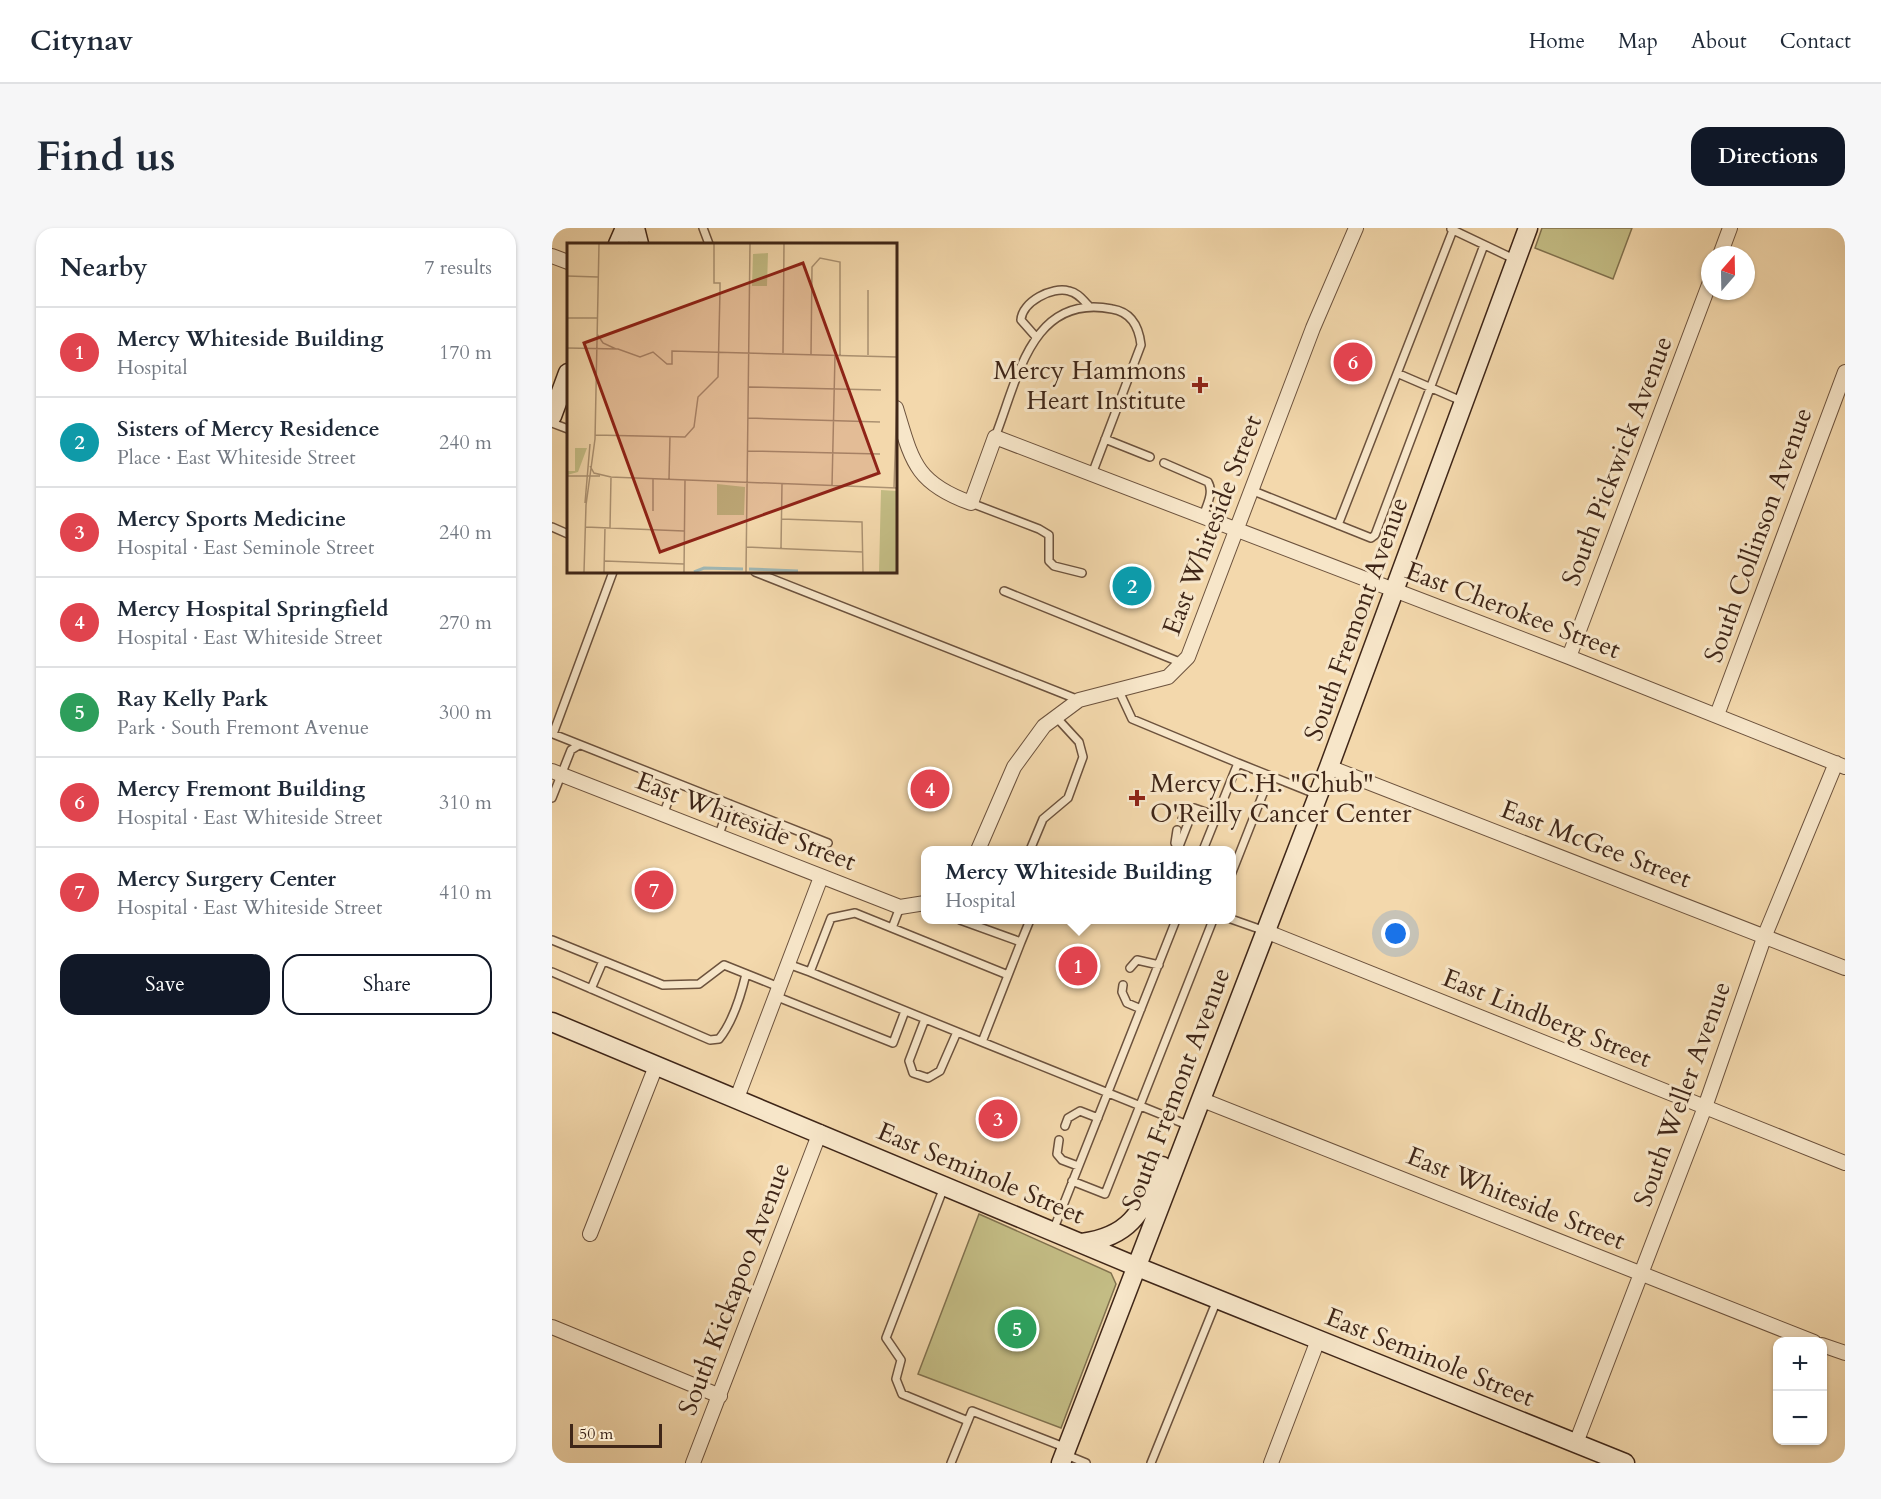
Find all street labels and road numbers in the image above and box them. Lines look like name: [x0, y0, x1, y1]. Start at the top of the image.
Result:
street label: South Pickwick Avenue: [1553, 331, 1681, 591]
street label: South Collinson Avenue: [1696, 403, 1820, 667]
street label: East Whiteside Street: [1154, 410, 1270, 640]
street label: South Fremont Avenue: [1296, 492, 1416, 746]
street label: East Cherokee Street: [1400, 553, 1626, 667]
street label: East Whiteside Street: [631, 763, 861, 879]
street label: East McGee Street: [1496, 792, 1696, 896]
street label: East Lindberg Street: [1437, 960, 1657, 1076]
street label: South Fremont Avenue: [1114, 963, 1238, 1215]
street label: South Weller Avenue: [1625, 977, 1739, 1211]
street label: East Seminole Street: [872, 1114, 1090, 1232]
street label: East Whiteside Street: [1402, 1138, 1630, 1258]
street label: South Kickapoo Avenue: [670, 1158, 798, 1420]
street label: East Seminole Street: [1320, 1299, 1540, 1415]

